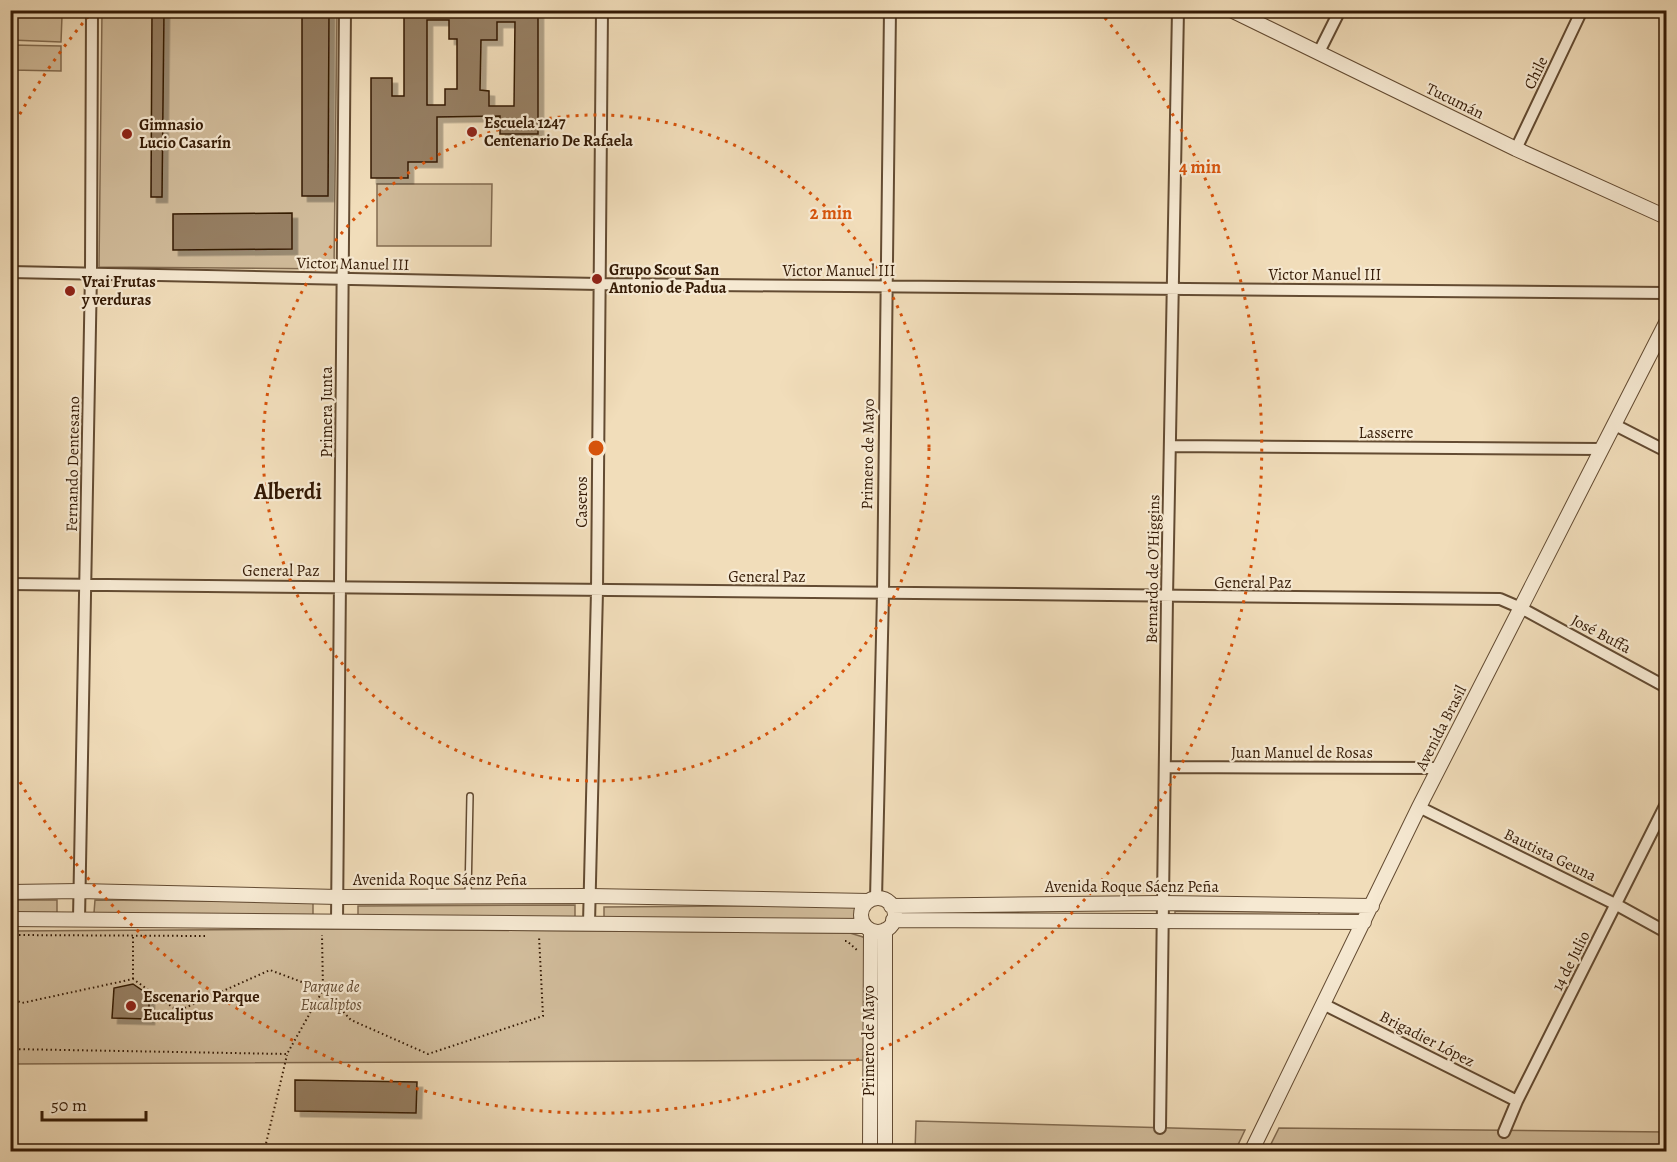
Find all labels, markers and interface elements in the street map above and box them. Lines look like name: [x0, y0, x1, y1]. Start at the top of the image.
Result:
street label: Chile: [1519, 53, 1553, 93]
street label: Tucumán: [1422, 78, 1488, 125]
place label: Escuela 1247 Centenario De Rafaela: [484, 112, 633, 152]
place label: Gimnasio Lucio Casarín: [139, 114, 231, 154]
marker: Escuela 1247 Centenario De Rafaela: [465, 125, 479, 139]
marker: Gimnasio Lucio Casarín: [120, 127, 134, 141]
text: 4 min: [1179, 155, 1221, 179]
text: 2 min: [810, 201, 852, 225]
street label: Victor Manuel III: [295, 252, 410, 276]
place label: Grupo Scout San Antonio de Padua: [608, 259, 727, 299]
street label: Victor Manuel III: [782, 260, 895, 282]
street label: Victor Manuel III: [1268, 264, 1381, 286]
place label: Vrai Frutas y verduras: [81, 271, 156, 311]
marker: Grupo Scout San Antonio de Padua: [590, 272, 604, 286]
marker: Vrai Frutas y verduras: [63, 284, 77, 298]
street label: Primera Junta: [316, 366, 338, 458]
street label: Fernando Dentesano: [61, 396, 85, 532]
street label: Primero de Mayo: [856, 398, 880, 510]
street label: Lasserre: [1359, 422, 1413, 444]
centre of rings: [586, 438, 606, 458]
street label: Caseros: [571, 476, 593, 528]
district label: Alberdi: [253, 477, 322, 507]
street label: Bernardo de O'Higgins: [1141, 494, 1165, 644]
street label: General Paz: [242, 560, 320, 582]
street label: General Paz: [728, 566, 806, 588]
street label: General Paz: [1214, 572, 1292, 594]
street label: José Buffa: [1567, 609, 1635, 659]
street label: Avenida Brasil: [1410, 681, 1472, 775]
street label: Juan Manuel de Rosas: [1231, 742, 1373, 764]
street label: Bautista Geuna: [1500, 823, 1600, 887]
street label: Avenida Roque Sáenz Peña: [352, 869, 527, 891]
street label: Avenida Roque Sáenz Peña: [1044, 876, 1219, 898]
street label: 14 de Julio: [1547, 927, 1595, 995]
park label: Parque de Eucaliptos: [300, 976, 362, 1016]
street label: Primero de Mayo: [858, 985, 880, 1097]
place label: Escenario Parque Eucaliptus: [143, 986, 260, 1026]
marker: Escenario Parque Eucaliptus: [124, 999, 138, 1013]
street label: Brigadier López: [1376, 1006, 1478, 1072]
scale bar: [42, 1084, 146, 1122]
text: 50 m: [51, 1093, 87, 1117]

